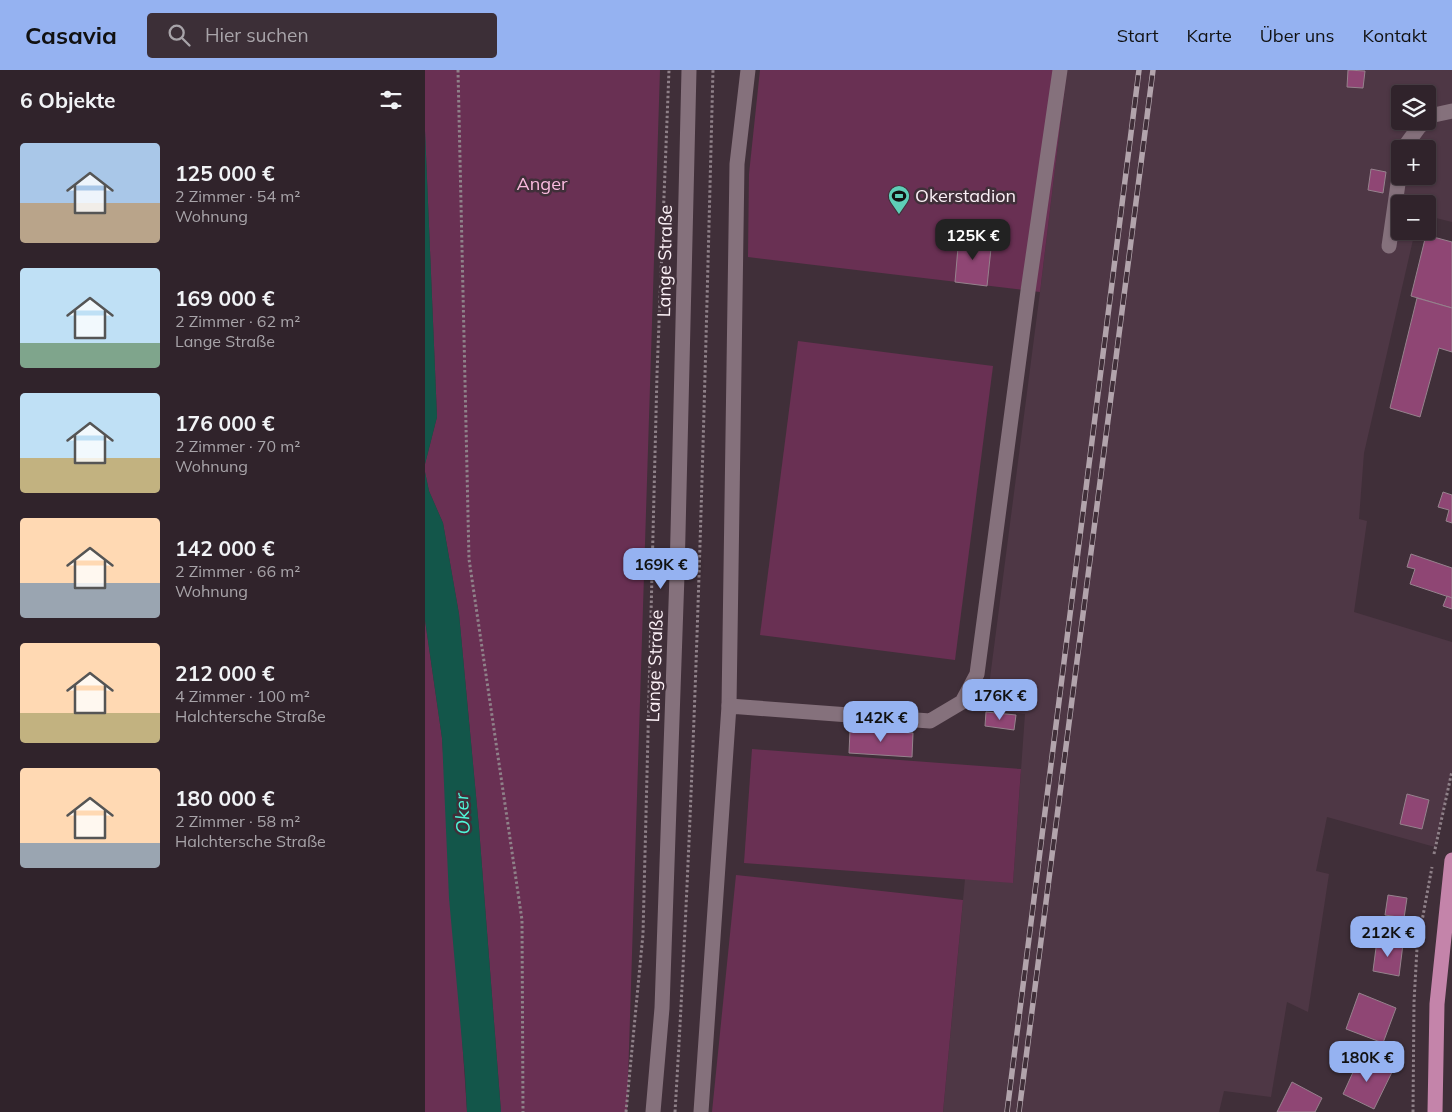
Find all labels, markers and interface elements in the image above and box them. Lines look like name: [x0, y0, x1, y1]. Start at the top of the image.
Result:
search box: [147, 13, 497, 58]
text: Casavia: [25, 20, 117, 50]
icon: search: [165, 21, 193, 49]
text: Hier suchen: [205, 23, 309, 47]
text: Start: [1117, 24, 1158, 47]
text: Karte: [1186, 24, 1232, 47]
text: Über uns: [1260, 24, 1335, 47]
text: Kontakt: [1363, 24, 1427, 47]
map controls: [1391, 85, 1436, 240]
button: layers: [1391, 85, 1436, 130]
icon: filters: [377, 86, 405, 114]
text: 6 Objekte: [20, 87, 116, 113]
button: +: [1391, 140, 1436, 185]
text: 125 000 €: [175, 160, 275, 186]
icon: home: [60, 163, 120, 223]
park label: Anger: [517, 172, 568, 195]
sports icon: Okerstadion: [887, 184, 911, 215]
place label: Okerstadion: [915, 184, 1016, 207]
text: 2 Zimmer · 54 m²: [175, 186, 300, 206]
button: −: [1391, 195, 1436, 240]
street label: Lange Straße: [652, 205, 677, 317]
text: Wohnung: [175, 206, 248, 226]
pin: 125K €: [932, 218, 1014, 261]
text: 125K €: [946, 225, 1000, 245]
text: 169 000 €: [175, 285, 275, 311]
icon: home: [60, 288, 120, 348]
text: 2 Zimmer · 62 m²: [175, 311, 300, 331]
text: Lange Straße: [175, 331, 275, 351]
text: 176 000 €: [175, 410, 275, 436]
icon: home: [60, 413, 120, 473]
text: 2 Zimmer · 70 m²: [175, 436, 300, 456]
text: Wohnung: [175, 456, 248, 476]
text: 142 000 €: [175, 535, 275, 561]
icon: home: [60, 538, 120, 598]
pin: 169K €: [620, 548, 702, 590]
text: 169K €: [634, 554, 688, 574]
text: 2 Zimmer · 66 m²: [175, 561, 300, 581]
text: Wohnung: [175, 581, 248, 601]
street label: Lange Straße: [641, 609, 668, 723]
text: 212 000 €: [175, 660, 275, 686]
icon: home: [60, 663, 120, 723]
pin: 176K €: [959, 678, 1041, 721]
text: 176K €: [973, 685, 1027, 705]
text: 4 Zimmer · 100 m²: [175, 686, 310, 706]
pin: 142K €: [840, 700, 922, 743]
text: Halchtersche Straße: [175, 706, 326, 726]
text: 142K €: [854, 707, 908, 727]
text: 180 000 €: [175, 785, 275, 811]
icon: home: [60, 788, 120, 848]
water label: Oker: [449, 792, 475, 835]
text: 2 Zimmer · 58 m²: [175, 811, 300, 831]
text: Halchtersche Straße: [175, 831, 326, 851]
pin: 212K €: [1347, 916, 1429, 958]
text: 212K €: [1361, 922, 1415, 942]
pin: 180K €: [1326, 1040, 1408, 1083]
text: 180K €: [1340, 1047, 1394, 1067]

